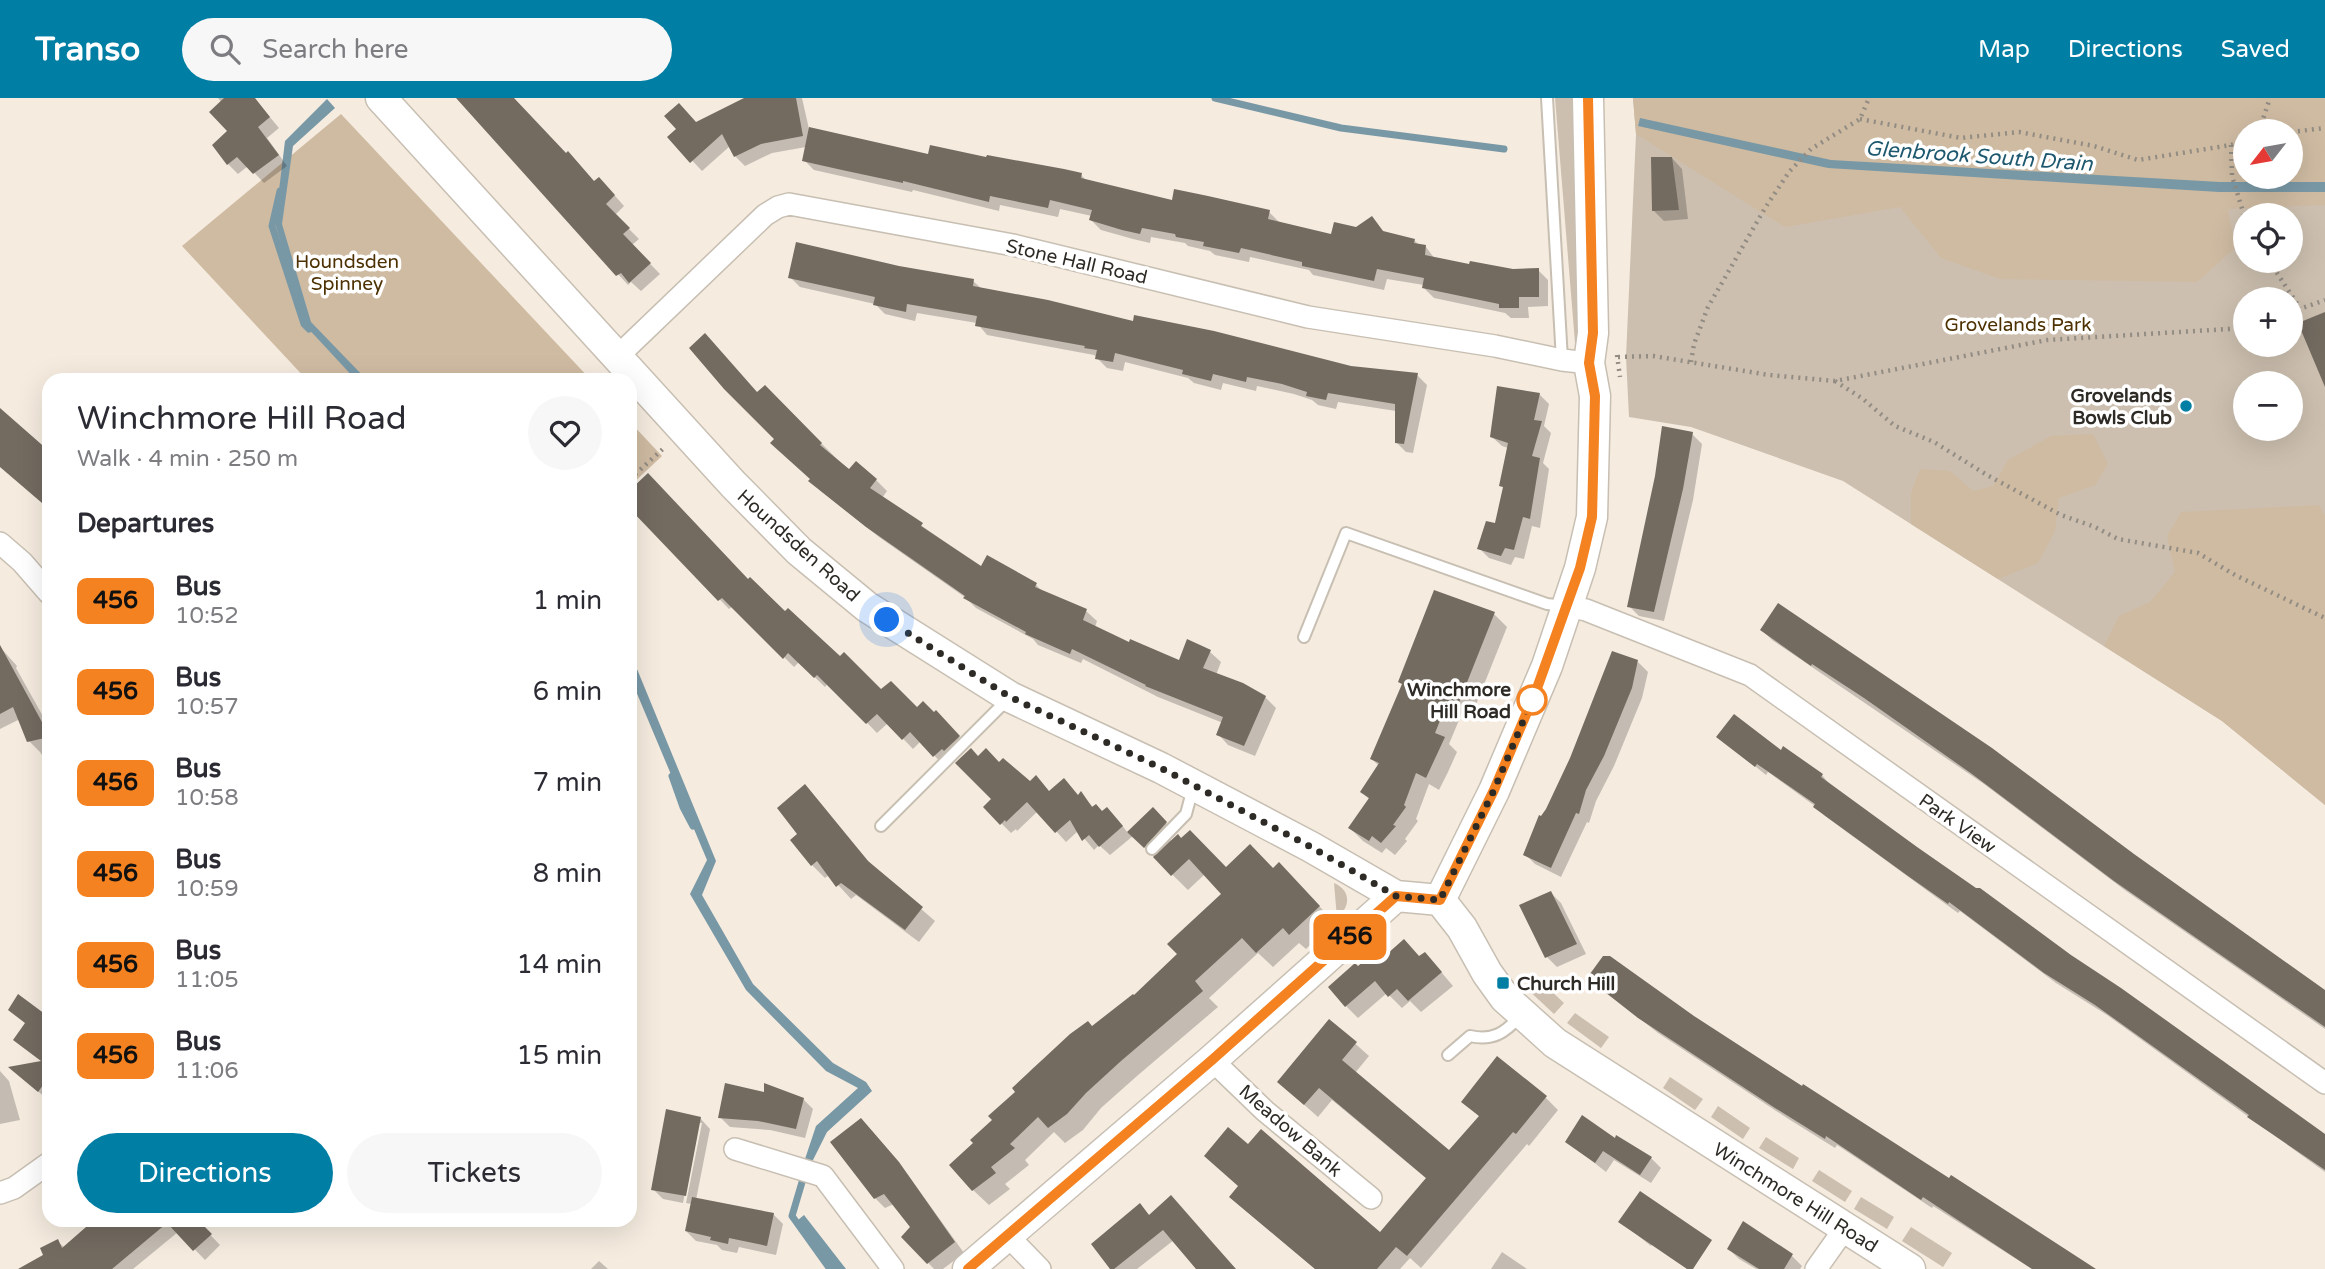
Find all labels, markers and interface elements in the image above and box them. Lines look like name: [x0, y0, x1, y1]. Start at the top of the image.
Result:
search box: [182, 18, 672, 81]
text: Transo: [35, 30, 140, 69]
icon: search: [206, 30, 244, 68]
text: Search here: [262, 34, 409, 65]
text: Map: [1978, 35, 2030, 64]
text: Directions: [2068, 35, 2183, 64]
text: Saved: [2221, 35, 2290, 64]
north arrow: [2233, 119, 2303, 189]
map controls: [2233, 119, 2303, 441]
water label: Glenbrook South Drain: [1865, 136, 2094, 177]
button: locate: [2233, 203, 2303, 273]
street label: Stone Hall Road: [1004, 235, 1150, 289]
park label: Houndsden Spinney: [295, 251, 399, 295]
button: +: [2233, 287, 2303, 357]
park label: Grovelands Park: [1944, 314, 2092, 336]
button: −: [2233, 371, 2303, 441]
place label: Grovelands Bowls Club: [2070, 385, 2172, 429]
button: heart: [528, 396, 602, 470]
marker: Grovelands Bowls Club: [2178, 398, 2194, 414]
text: Winchmore Hill Road: [77, 399, 407, 438]
text: Walk · 4 min · 250 m: [77, 445, 298, 473]
street label: Houndsden Road: [733, 485, 864, 606]
text: Departures: [77, 508, 214, 539]
text: Bus: [175, 571, 221, 602]
text: 1 min: [533, 585, 602, 616]
text: 456: [93, 586, 138, 615]
text: 10:52: [175, 602, 239, 630]
your location: [869, 602, 904, 637]
text: Bus: [175, 662, 221, 693]
text: 6 min: [533, 676, 602, 707]
text: 456: [93, 677, 138, 706]
place label: Winchmore Hill Road: [1407, 679, 1511, 723]
marker: Winchmore Hill Road: [1517, 685, 1547, 715]
text: 10:57: [175, 693, 239, 721]
text: Bus: [175, 753, 221, 784]
text: 7 min: [533, 767, 602, 798]
text: 456: [93, 768, 138, 797]
text: 10:58: [175, 784, 239, 812]
street label: Park View: [1915, 789, 2000, 858]
text: Bus: [175, 844, 221, 875]
text: 8 min: [533, 858, 602, 889]
text: 456: [93, 859, 138, 888]
text: 10:59: [175, 875, 239, 903]
line badge: 456: [1310, 914, 1390, 960]
text: 456: [1327, 922, 1373, 951]
text: Bus: [175, 935, 221, 966]
text: 14 min: [516, 949, 602, 980]
text: 456: [93, 950, 138, 979]
text: 11:05: [175, 966, 239, 994]
place label: Church Hill: [1517, 973, 1615, 995]
marker: Church Hill: [1495, 975, 1511, 991]
text: Bus: [175, 1026, 221, 1057]
text: 15 min: [516, 1040, 602, 1071]
text: 456: [93, 1041, 138, 1070]
text: 11:06: [175, 1057, 239, 1085]
street label: Meadow Bank: [1235, 1080, 1346, 1181]
button: Directions: [77, 1133, 333, 1213]
button: Tickets: [347, 1133, 602, 1213]
street label: Winchmore Hill Road: [1709, 1138, 1882, 1257]

